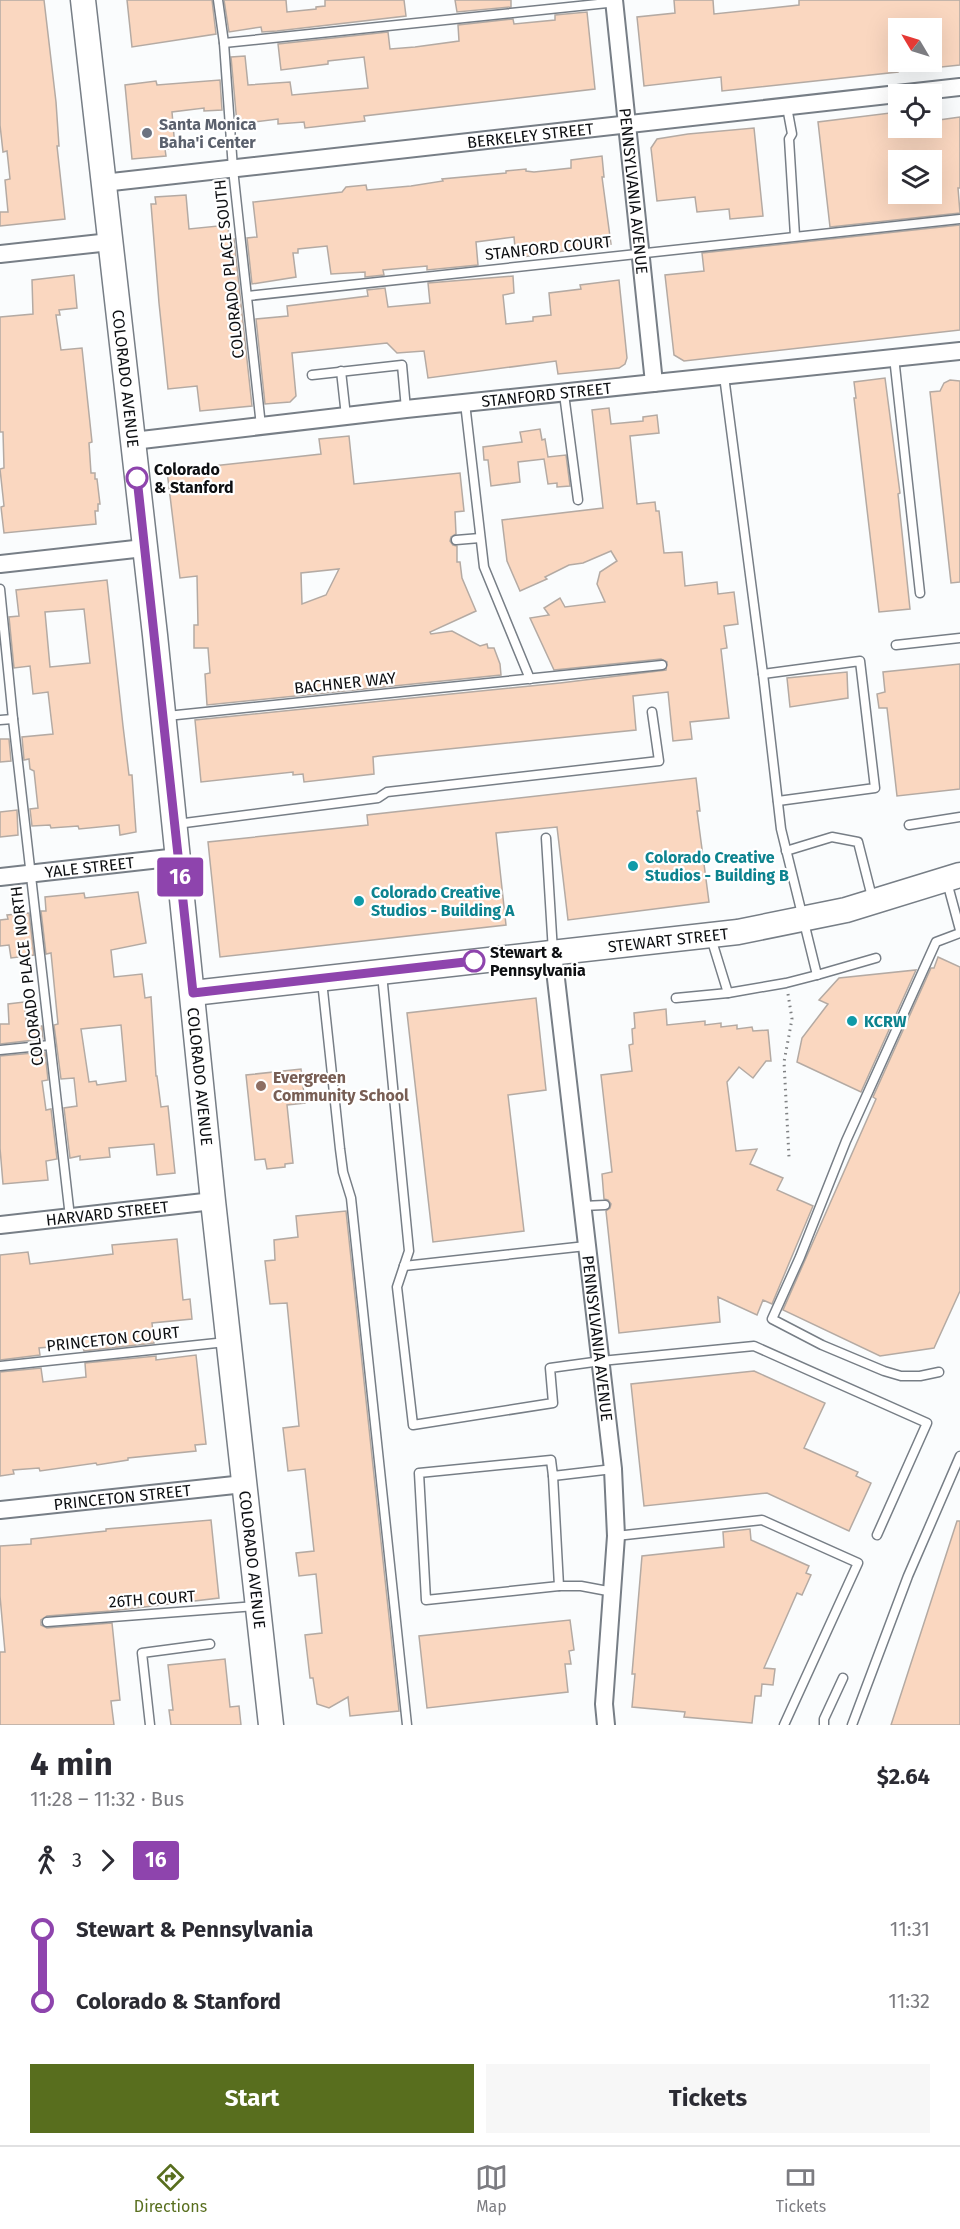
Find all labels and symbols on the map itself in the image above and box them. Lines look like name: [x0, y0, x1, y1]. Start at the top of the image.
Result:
north arrow: [888, 18, 942, 72]
street label: PENNSYLVANIA AVENUE: [616, 107, 652, 275]
place label: Santa Monica Baha'i Center: [159, 115, 257, 152]
street label: BERKELEY STREET: [466, 119, 595, 152]
marker: Santa Monica Baha'i Center: [140, 126, 154, 140]
street label: COLORADO PLACE SOUTH: [210, 178, 248, 360]
street label: STANFORD COURT: [484, 232, 613, 264]
street label: COLORADO AVENUE: [109, 308, 143, 449]
street label: STANFORD STREET: [480, 378, 613, 411]
place label: Colorado & Stanford: [154, 460, 234, 497]
marker: Colorado & Stanford: [126, 467, 148, 489]
street label: BACHNER WAY: [293, 668, 397, 698]
place label: Colorado Creative Studios - Building B: [645, 848, 789, 885]
street label: YALE STREET: [44, 852, 136, 881]
line badge: 16: [153, 858, 207, 896]
marker: Colorado Creative Studios - Building B: [626, 859, 640, 873]
place label: Colorado Creative Studios - Building A: [371, 883, 515, 920]
street label: COLORADO PLACE NORTH: [7, 885, 47, 1067]
marker: Colorado Creative Studios - Building A: [352, 894, 366, 908]
street label: STEWART STREET: [607, 924, 730, 956]
place label: Stewart & Pennsylvania: [490, 943, 586, 980]
marker: Stewart & Pennsylvania: [463, 950, 485, 972]
street label: COLORADO AVENUE: [184, 1006, 217, 1147]
place label: KCRW: [864, 1012, 907, 1031]
marker: KCRW: [845, 1014, 859, 1028]
place label: Evergreen Community School: [273, 1068, 409, 1105]
marker: Evergreen Community School: [254, 1079, 268, 1093]
street label: HARVARD STREET: [45, 1196, 170, 1229]
street label: PENNSYLVANIA AVENUE: [579, 1254, 617, 1423]
street label: PRINCETON COURT: [45, 1322, 181, 1355]
street label: PRINCETON STREET: [53, 1480, 193, 1514]
street label: COLORADO AVENUE: [236, 1490, 270, 1630]
street label: 26TH COURT: [108, 1586, 197, 1612]

